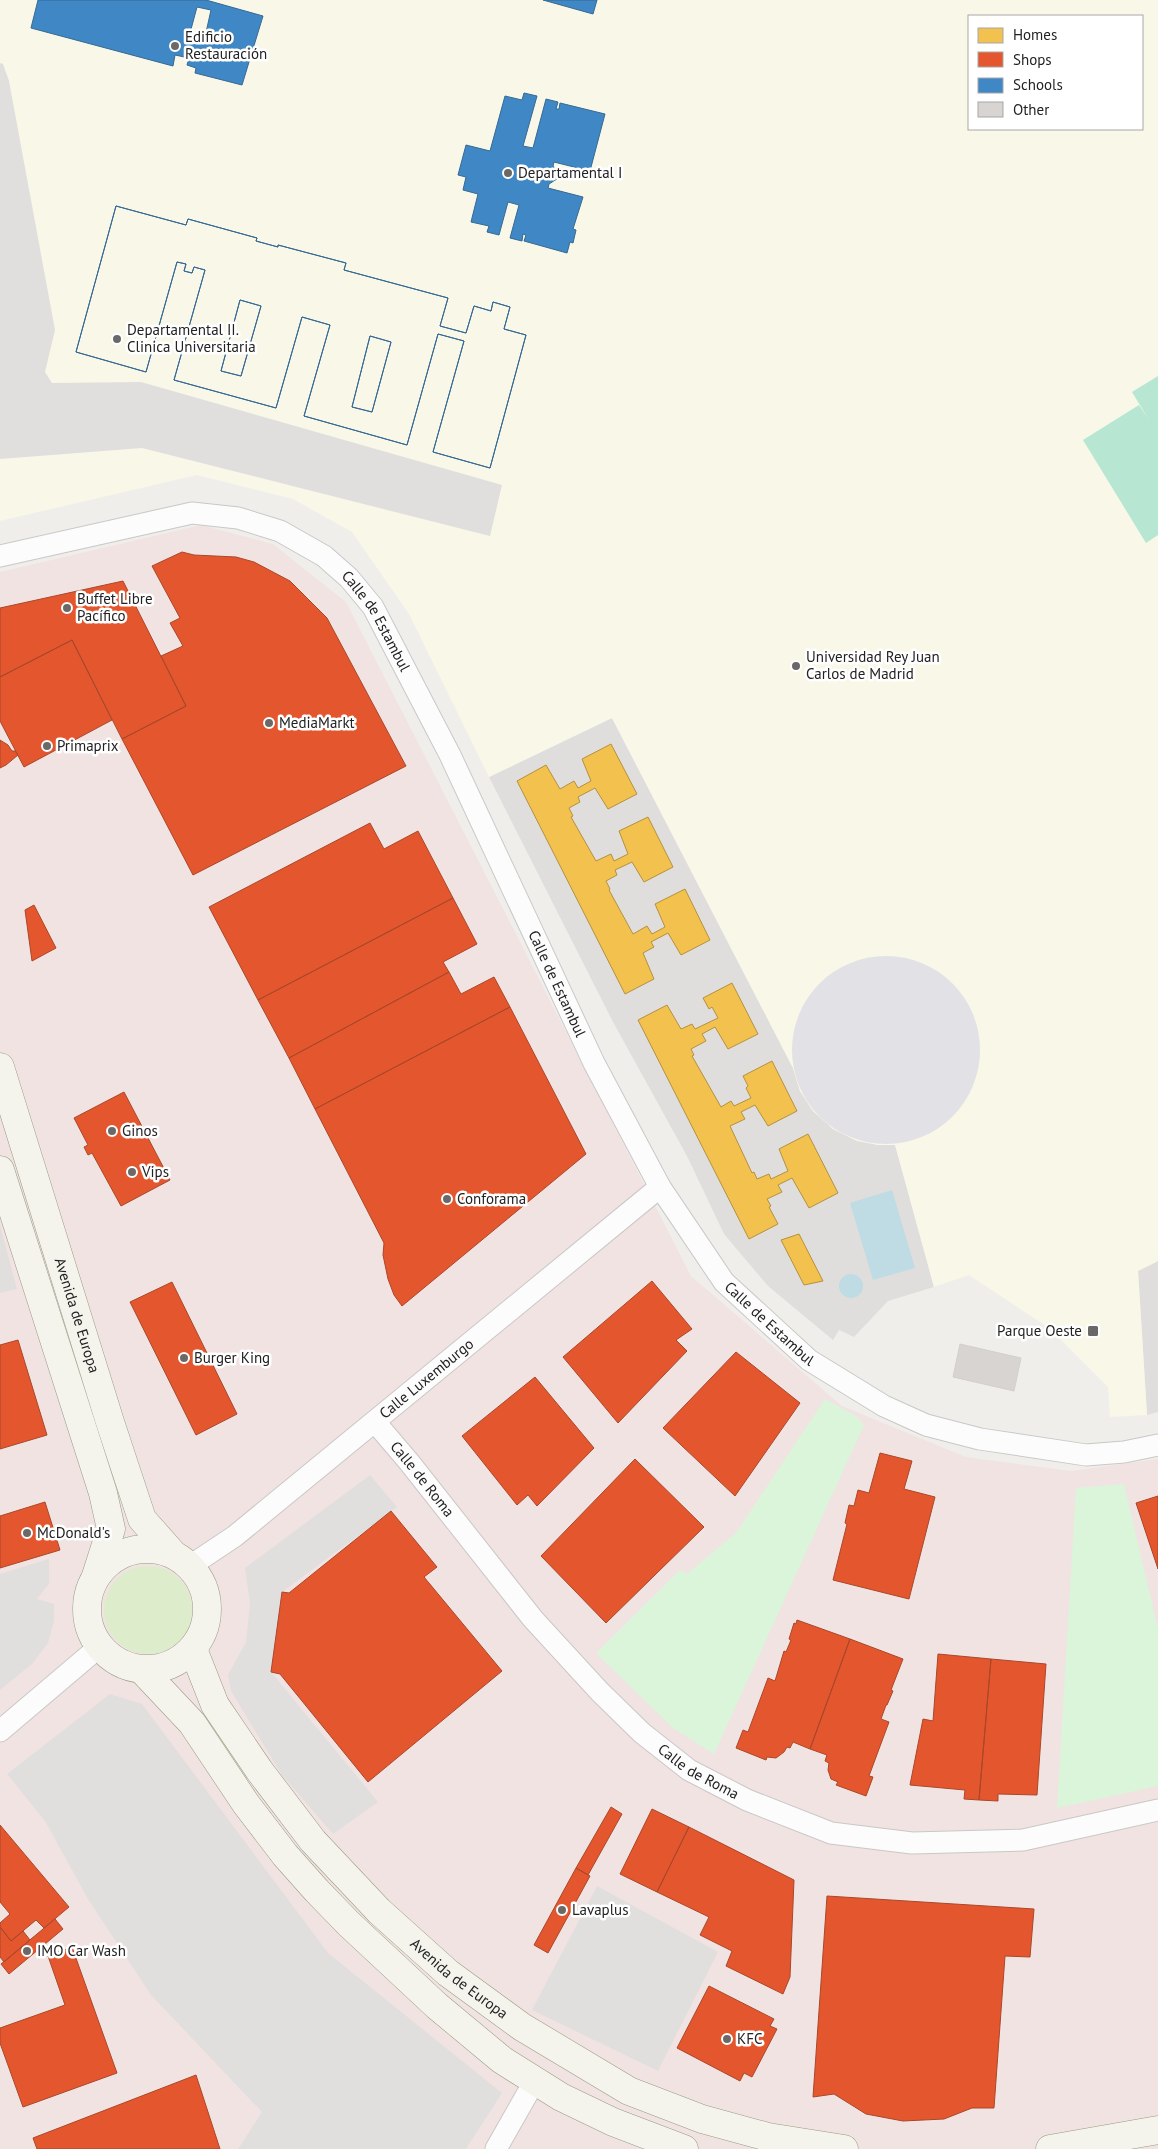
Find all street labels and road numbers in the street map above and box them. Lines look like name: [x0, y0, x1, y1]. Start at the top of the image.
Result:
street label: Calle de Estambul: [338, 566, 415, 675]
street label: Calle de Estambul: [524, 927, 591, 1041]
street label: Avenida de Europa: [51, 1255, 104, 1375]
street label: Calle de Estambul: [721, 1277, 818, 1370]
street label: Calle Luxemburgo: [375, 1334, 477, 1423]
street label: Calle de Roma: [386, 1437, 459, 1520]
street label: Calle de Roma: [654, 1739, 742, 1803]
street label: Avenida de Europa: [407, 1934, 512, 2023]

